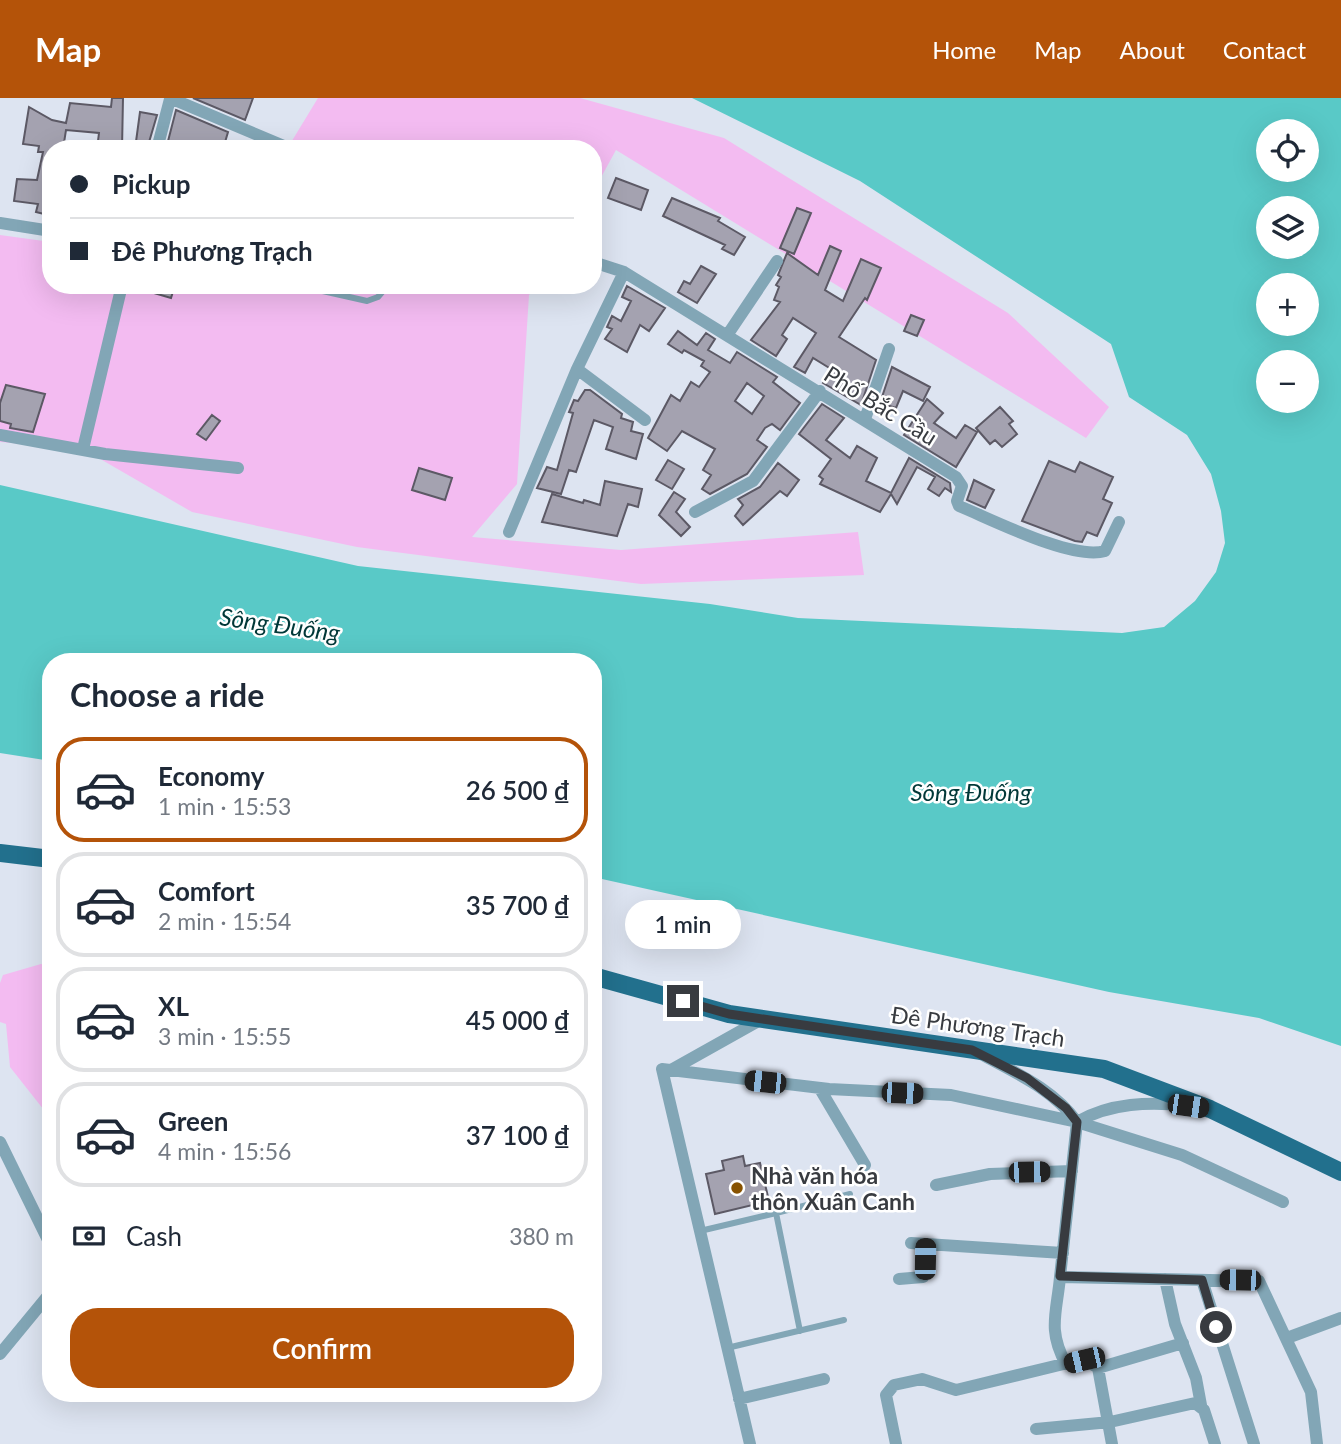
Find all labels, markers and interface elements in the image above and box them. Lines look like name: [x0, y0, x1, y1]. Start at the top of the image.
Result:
text: Map: [35, 29, 101, 69]
text: Home: [932, 35, 996, 64]
text: Map: [1034, 35, 1082, 64]
text: About: [1120, 35, 1185, 64]
text: Contact: [1223, 35, 1306, 64]
map controls: [1256, 119, 1319, 413]
button: locate: [1256, 119, 1319, 182]
text: Pickup: [112, 168, 191, 200]
button: layers: [1256, 196, 1319, 259]
text: Đê Phương Trạch: [112, 235, 313, 267]
button: +: [1256, 273, 1319, 336]
button: −: [1256, 350, 1319, 413]
street label: Phố Bắc Cầu: [819, 359, 943, 451]
water label: Sông Đuống: [218, 601, 342, 647]
text: Choose a ride: [70, 675, 264, 714]
icon: car: [74, 758, 137, 821]
text: Economy: [158, 760, 264, 792]
text: 26 500 ₫: [466, 774, 570, 806]
water label: Sông Đuống: [910, 777, 1032, 806]
text: 1 min · 15:53: [158, 792, 291, 820]
icon: car: [74, 873, 137, 936]
text: Comfort: [158, 875, 255, 907]
text: 35 700 ₫: [466, 889, 570, 921]
callout: 1 min: [625, 900, 741, 948]
text: 2 min · 15:54: [158, 907, 291, 935]
text: 1 min: [655, 910, 711, 938]
route end: [667, 985, 699, 1017]
icon: car: [74, 988, 137, 1051]
text: XL: [158, 990, 189, 1022]
street label: Đê Phương Trạch: [889, 1000, 1067, 1052]
text: 45 000 ₫: [466, 1004, 570, 1036]
text: 3 min · 15:55: [158, 1022, 291, 1050]
car: [744, 1069, 787, 1095]
car: [881, 1082, 924, 1104]
car: [1166, 1093, 1211, 1119]
icon: car: [74, 1103, 137, 1166]
text: Green: [158, 1105, 228, 1137]
text: 37 100 ₫: [466, 1119, 570, 1151]
text: 4 min · 15:56: [158, 1137, 291, 1165]
place label: Nhà văn hóa thôn Xuân Canh: [751, 1161, 915, 1215]
car: [1008, 1161, 1051, 1183]
marker: Nhà văn hóa thôn Xuân Canh: [729, 1180, 745, 1196]
icon: cash: [70, 1217, 108, 1255]
text: Cash: [126, 1220, 182, 1252]
text: 380 m: [509, 1222, 574, 1250]
car: [915, 1238, 936, 1280]
car: [1219, 1269, 1262, 1291]
button: Confirm: [70, 1308, 574, 1388]
route start: [1200, 1311, 1232, 1343]
car: [1062, 1345, 1107, 1375]

